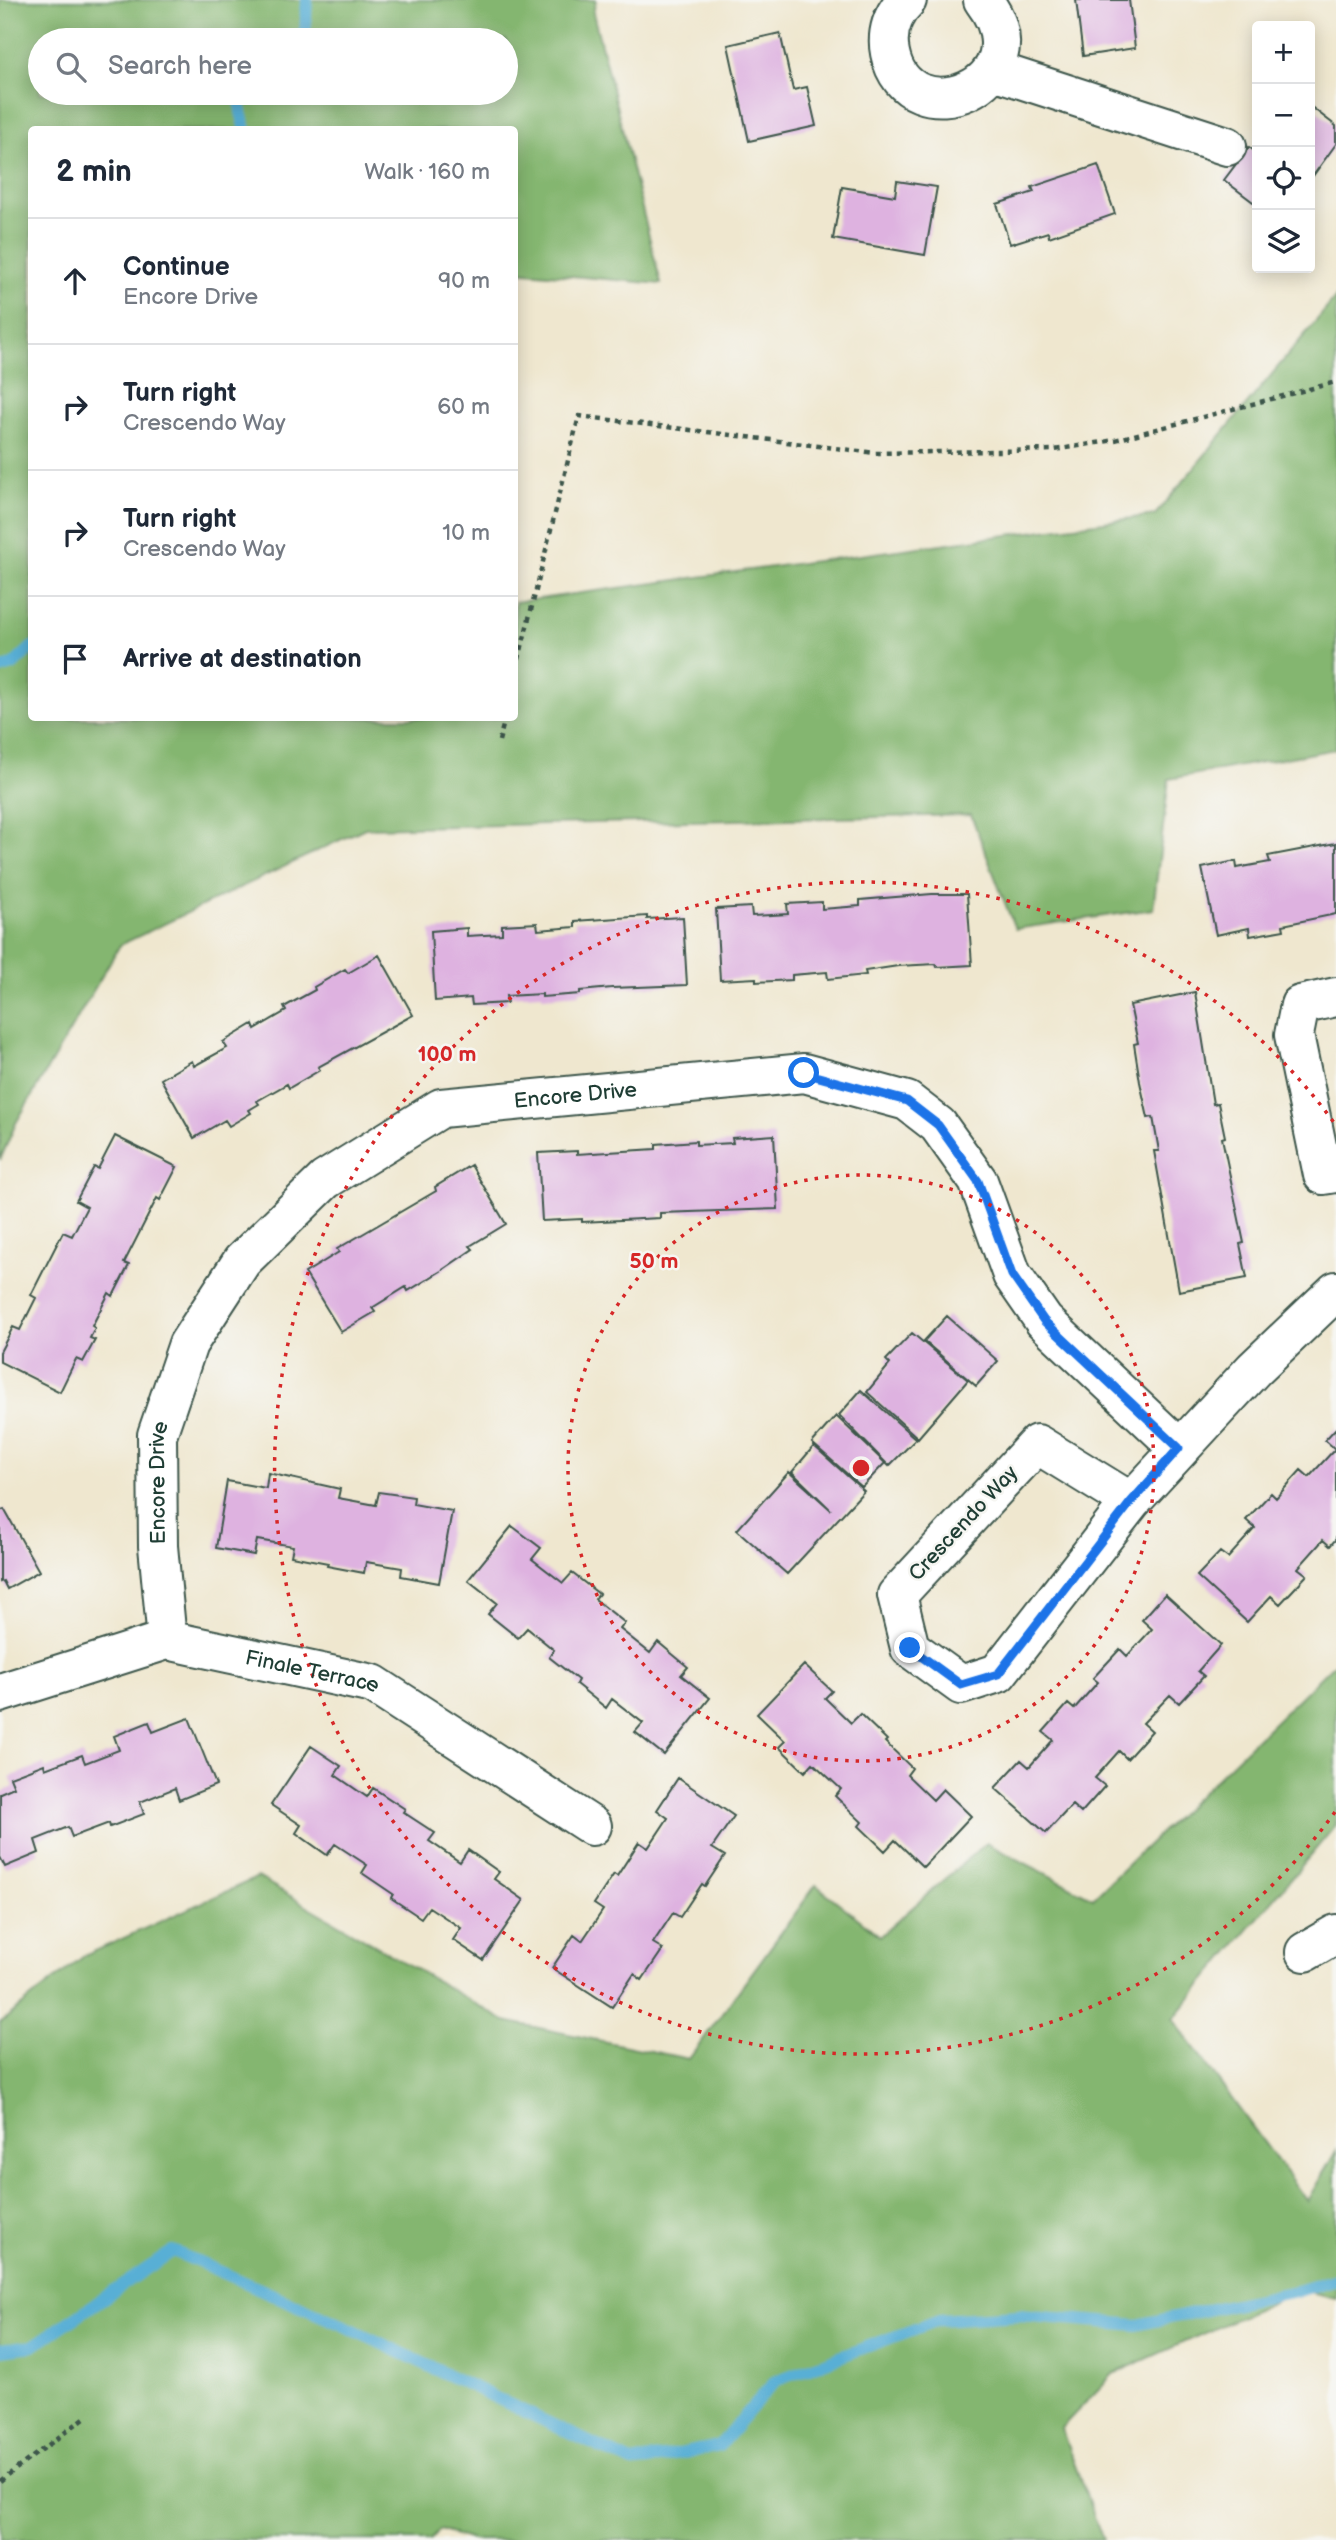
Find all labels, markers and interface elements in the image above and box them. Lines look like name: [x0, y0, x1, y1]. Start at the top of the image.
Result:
map controls: [1252, 21, 1315, 273]
button: +: [1252, 21, 1315, 84]
search box: [28, 28, 518, 105]
icon: search: [52, 48, 90, 86]
text: Search here: [108, 51, 252, 82]
button: −: [1252, 84, 1315, 147]
button: locate: [1252, 147, 1315, 210]
text: 2 min: [56, 154, 132, 190]
text: Walk · 160 m: [364, 158, 490, 186]
button: layers: [1252, 210, 1315, 273]
text: Continue: [123, 252, 230, 283]
icon: ahead: [56, 262, 94, 300]
text: 90 m: [438, 267, 490, 295]
text: Encore Drive: [123, 283, 258, 311]
text: Turn right: [123, 378, 236, 409]
icon: right: [56, 388, 94, 426]
text: 60 m: [437, 393, 490, 421]
text: Crescendo Way: [123, 409, 286, 437]
text: Turn right: [123, 504, 236, 535]
icon: right: [56, 514, 94, 552]
text: 10 m: [442, 519, 490, 547]
text: Crescendo Way: [123, 535, 286, 563]
icon: arrive: [56, 640, 94, 678]
text: Arrive at destination: [123, 644, 362, 675]
text: 100 m: [418, 1042, 476, 1067]
route start: [788, 1057, 819, 1088]
street label: Encore Drive: [513, 1077, 638, 1114]
text: 50 m: [630, 1249, 678, 1274]
street label: Encore Drive: [145, 1418, 174, 1544]
centre of rings: [849, 1456, 873, 1480]
street label: Crescendo Way: [904, 1460, 1023, 1586]
route end: [894, 1632, 925, 1663]
street label: Finale Terrace: [243, 1645, 385, 1698]

